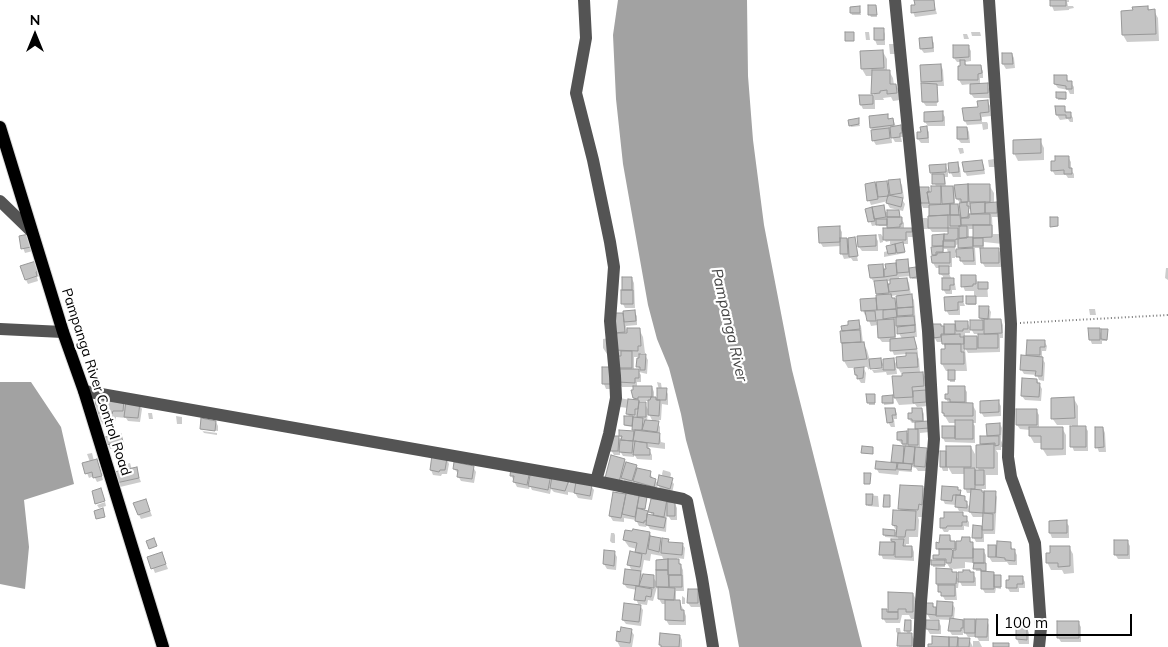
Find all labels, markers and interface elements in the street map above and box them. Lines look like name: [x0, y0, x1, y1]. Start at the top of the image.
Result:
north arrow: [10, 10, 60, 60]
text: N: [30, 11, 40, 29]
water label: Pampanga River: [707, 267, 751, 383]
street label: Pampanga River Control Road: [58, 286, 134, 478]
scale bar: [998, 604, 1134, 636]
text: 100 m: [1004, 613, 1048, 632]

